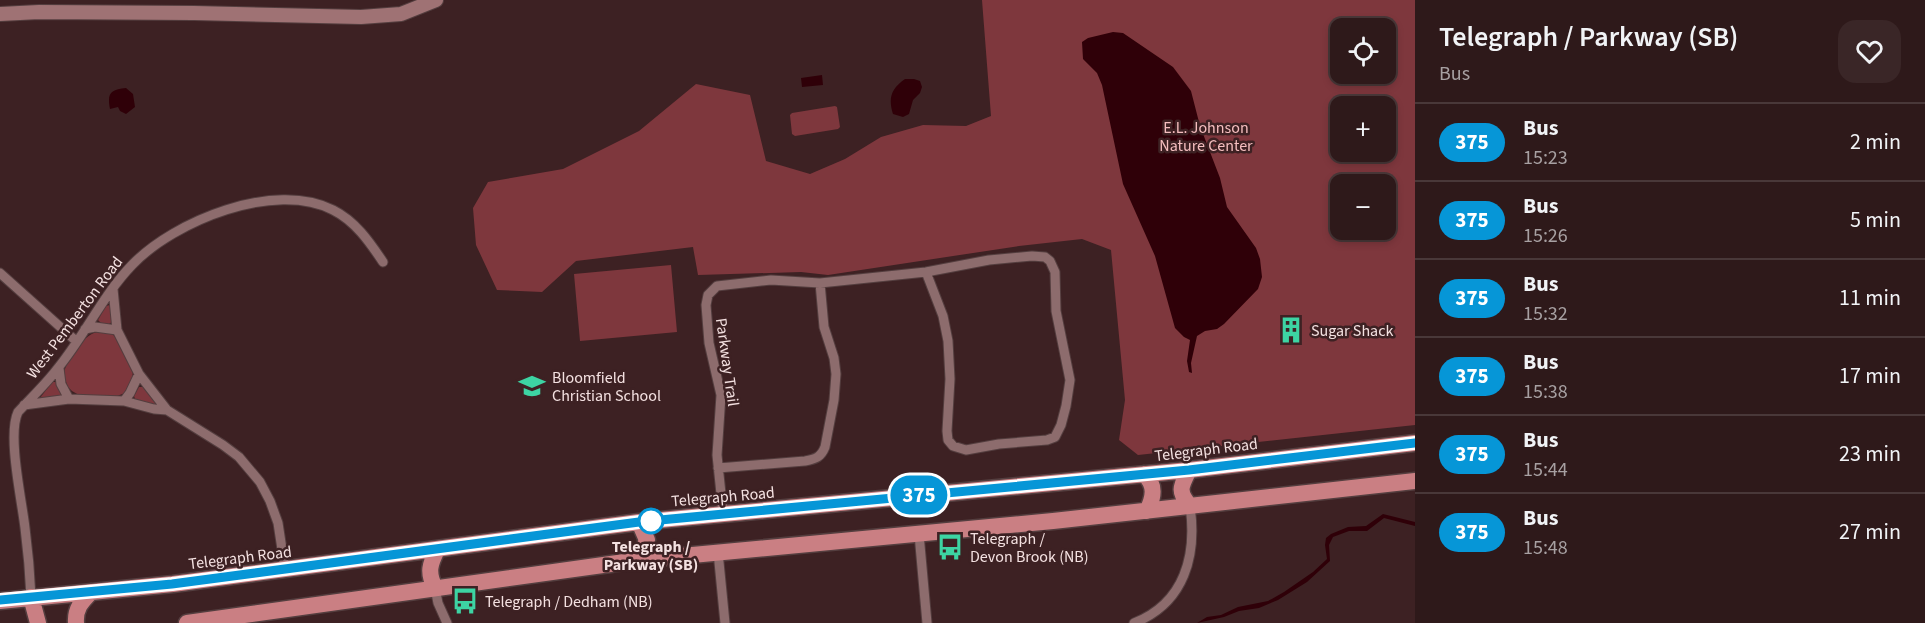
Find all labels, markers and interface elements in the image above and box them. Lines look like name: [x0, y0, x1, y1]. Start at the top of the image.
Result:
text: Telegraph / Parkway (SB): [1439, 17, 1738, 57]
map controls: [1330, 18, 1396, 240]
button: locate: [1330, 18, 1396, 84]
button: heart: [1838, 20, 1901, 83]
text: Bus: [1439, 60, 1470, 88]
button: +: [1330, 96, 1396, 162]
text: Bus: [1523, 112, 1559, 144]
park label: E.L. Johnson Nature Center: [1159, 117, 1253, 157]
text: 2 min: [1850, 126, 1901, 158]
text: 375: [1455, 127, 1489, 157]
text: 15:23: [1523, 144, 1568, 172]
button: −: [1330, 174, 1396, 240]
text: Bus: [1523, 190, 1559, 222]
text: 5 min: [1850, 204, 1901, 236]
text: 375: [1455, 205, 1489, 235]
text: 15:26: [1523, 222, 1568, 250]
street label: West Pemberton Road: [22, 252, 128, 383]
text: Bus: [1523, 268, 1559, 300]
text: 11 min: [1839, 282, 1901, 314]
text: 375: [1455, 283, 1489, 313]
text: 15:32: [1523, 300, 1568, 328]
building icon: Sugar Shack: [1276, 315, 1306, 345]
street label: Parkway Trail: [710, 317, 744, 408]
place label: Sugar Shack: [1311, 320, 1393, 342]
text: Bus: [1523, 346, 1559, 378]
text: 17 min: [1839, 360, 1901, 392]
text: 375: [1455, 361, 1489, 391]
place label: Bloomfield Christian School: [552, 367, 661, 407]
school or university icon: Bloomfield Christian School: [517, 371, 547, 401]
text: 15:38: [1523, 378, 1568, 406]
text: Bus: [1523, 424, 1559, 456]
street label: Telegraph Road: [1153, 433, 1259, 467]
text: 23 min: [1839, 438, 1901, 470]
text: 375: [1455, 439, 1489, 469]
text: 15:44: [1523, 456, 1568, 484]
line badge: 375: [884, 476, 954, 514]
text: 375: [902, 480, 936, 510]
street label: Telegraph Road: [670, 482, 776, 512]
text: Bus: [1523, 502, 1559, 534]
marker: Telegraph / Parkway (SB): [638, 508, 664, 534]
text: 27 min: [1839, 516, 1901, 548]
text: 375: [1455, 517, 1489, 547]
place label: Telegraph / Devon Brook (NB): [970, 528, 1089, 568]
bus stop icon: Telegraph / Devon Brook (NB): [935, 532, 965, 562]
text: 15:48: [1523, 534, 1568, 562]
place label: Telegraph / Parkway (SB): [604, 536, 698, 576]
street label: Telegraph Road: [187, 541, 293, 575]
bus stop icon: Telegraph / Dedham (NB): [450, 586, 480, 616]
place label: Telegraph / Dedham (NB): [485, 591, 653, 613]

